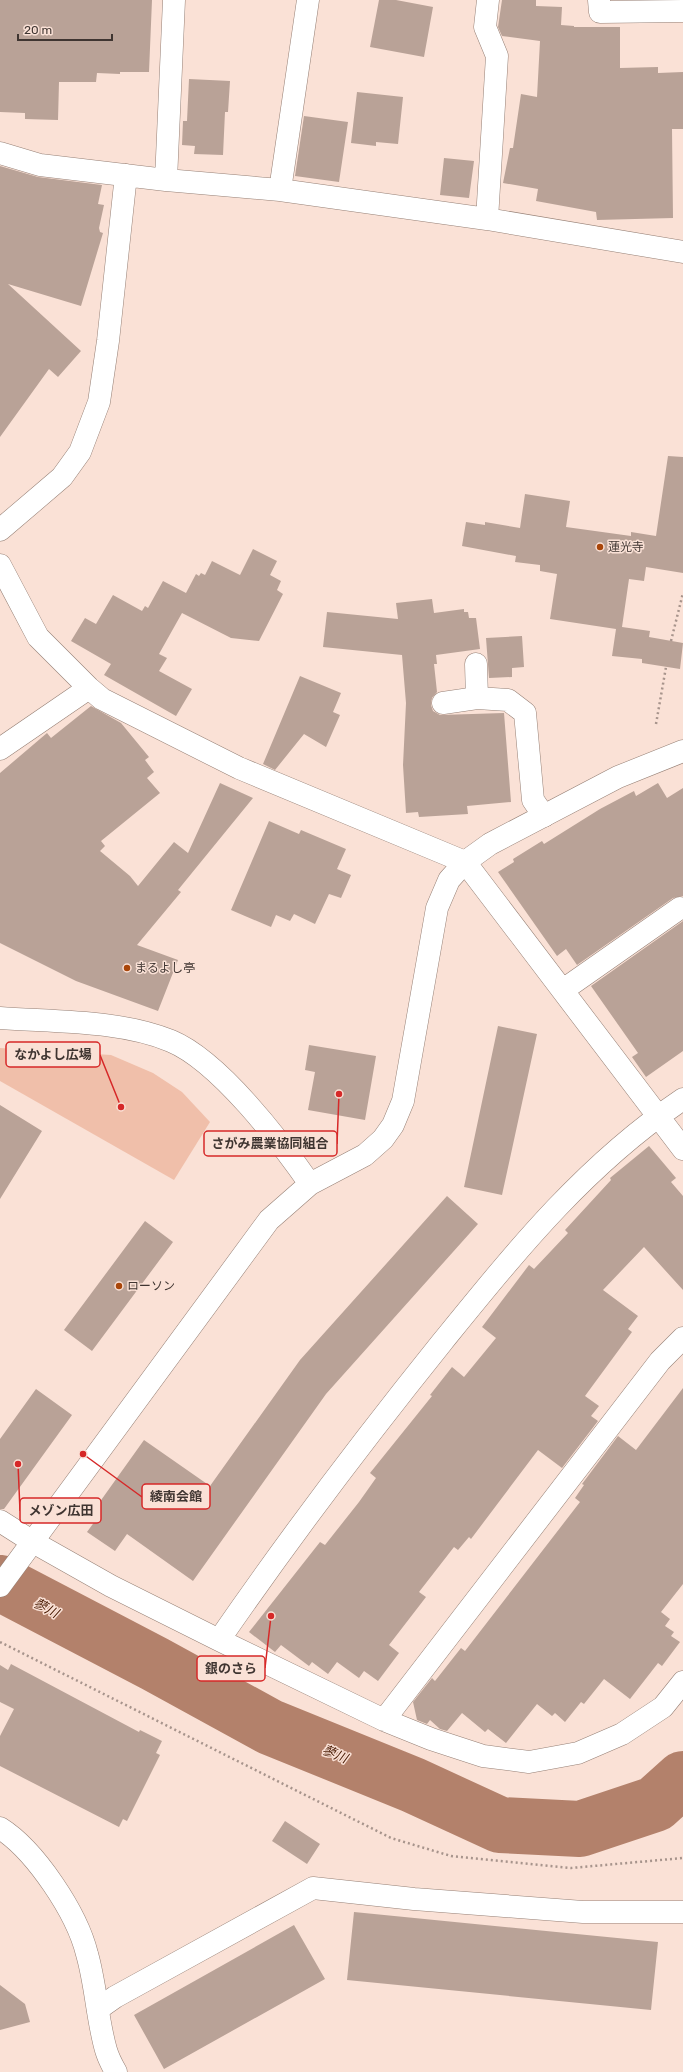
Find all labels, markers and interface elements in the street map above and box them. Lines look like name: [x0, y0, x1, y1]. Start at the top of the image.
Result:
scale bar: [18, 16, 112, 42]
text: 20 m: [24, 23, 52, 37]
place label: 蓮光寺: [608, 540, 644, 554]
marker: 蓮光寺: [595, 542, 605, 552]
place label: まるよし亭: [135, 961, 195, 975]
marker: まるよし亭: [122, 963, 132, 973]
callout: なかよし広場: [6, 1042, 100, 1067]
text: なかよし広場: [14, 1047, 92, 1062]
callout: さがみ農業協同組合: [204, 1131, 337, 1156]
text: さがみ農業協同組合: [211, 1136, 329, 1151]
place label: ローソン: [127, 1279, 175, 1293]
marker: ローソン: [114, 1281, 124, 1291]
callout: 綾南会館: [142, 1484, 210, 1509]
text: 綾南会館: [150, 1489, 202, 1504]
callout: メゾン広田: [20, 1498, 101, 1523]
text: メゾン広田: [28, 1503, 94, 1518]
water label: 蓼川: [31, 1595, 63, 1622]
callout: 銀のさら: [197, 1656, 265, 1681]
text: 銀のさら: [205, 1661, 257, 1676]
water label: 蓼川: [320, 1742, 352, 1767]

